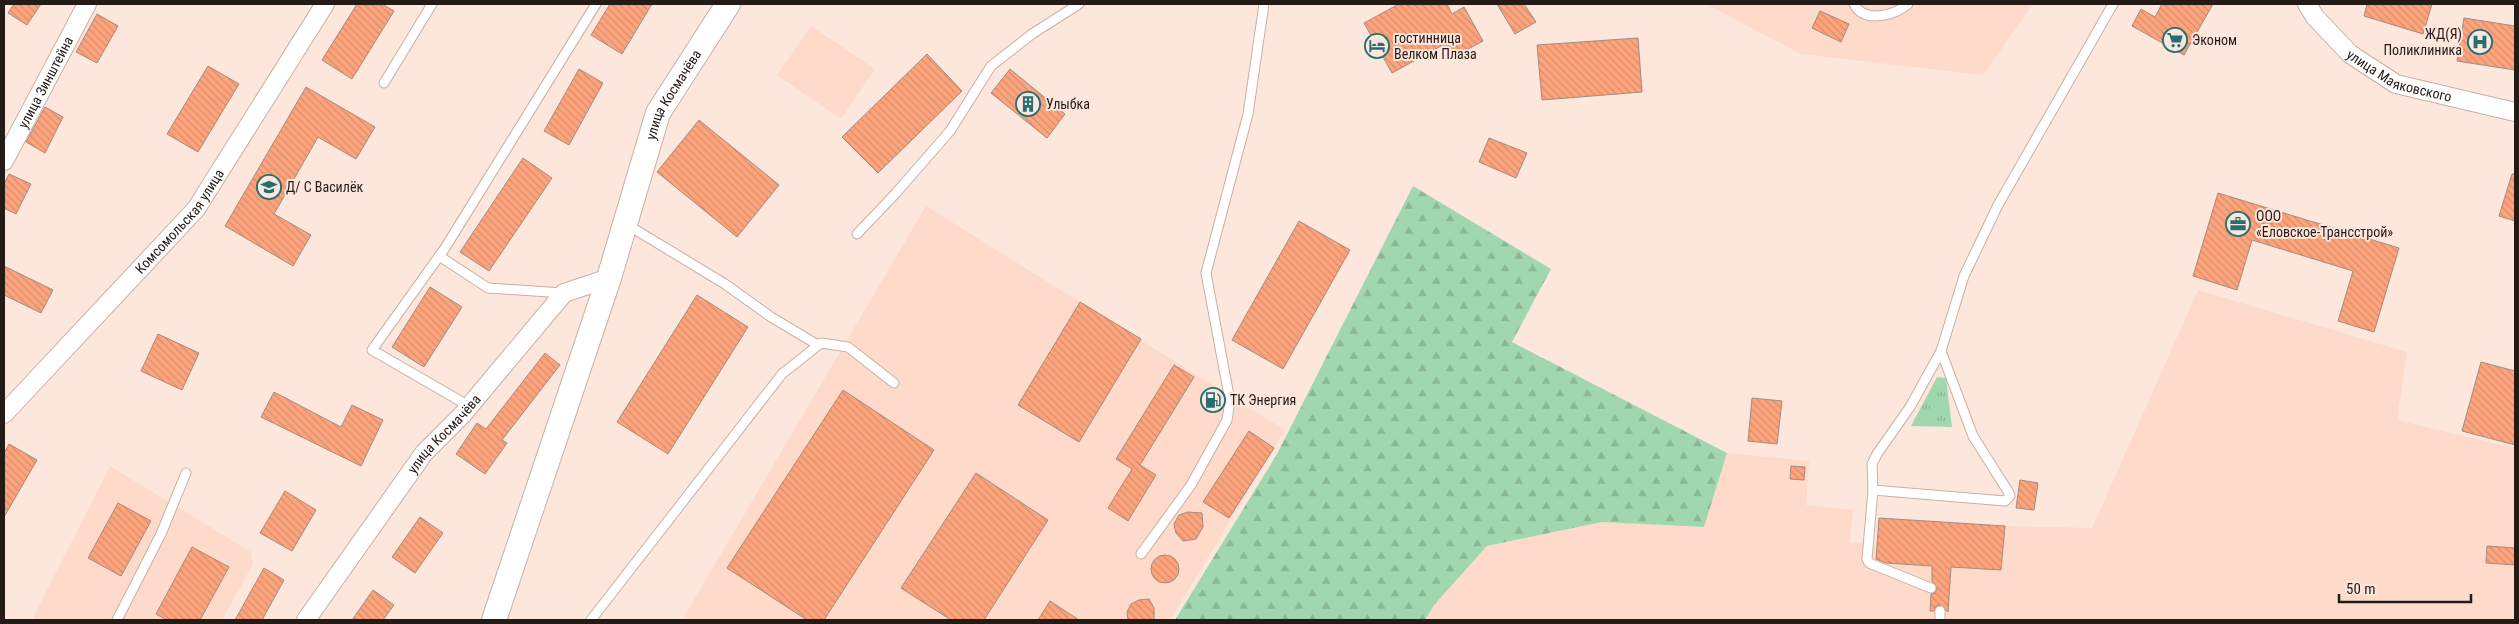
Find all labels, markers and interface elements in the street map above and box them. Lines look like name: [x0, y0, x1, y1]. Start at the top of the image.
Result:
place label: ЖД(Я) Поликлиника: [2383, 26, 2462, 58]
supermarket icon: Эконом: [2162, 27, 2188, 53]
hospital icon: ЖД(Я) Поликлиника: [2467, 29, 2493, 55]
place label: гостинница Велком Плаза: [1394, 30, 1477, 62]
place label: Эконом: [2192, 32, 2237, 48]
hotel icon: гостинница Велком Плаза: [1364, 33, 1390, 59]
street label: улица Зинштейна: [15, 34, 76, 131]
street label: улица Маяковского: [2344, 46, 2453, 105]
street label: улица Космачёва: [642, 47, 705, 142]
building icon: Улыбка: [1015, 91, 1041, 117]
place label: Улыбка: [1046, 96, 1090, 112]
street label: Комсомольская улица: [132, 166, 227, 277]
school or university icon: Д/ С Василёк: [256, 174, 282, 200]
place label: Д/ С Василёк: [286, 179, 363, 195]
place label: ООО «Еловское-Трансстрой»: [2256, 208, 2393, 240]
office icon: ООО «Еловское-Трансстрой»: [2225, 211, 2251, 237]
fuel station icon: ТК Энергия: [1200, 387, 1226, 413]
street label: улица Космачёва: [404, 391, 484, 476]
place label: ТК Энергия: [1230, 392, 1296, 408]
scale bar: [2339, 572, 2472, 604]
text: 50 m: [2346, 580, 2376, 598]

